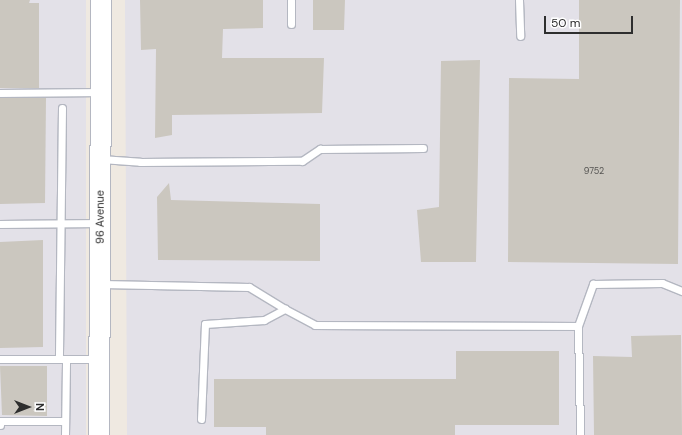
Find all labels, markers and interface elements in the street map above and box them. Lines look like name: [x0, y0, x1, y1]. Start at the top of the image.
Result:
scale bar: [546, 8, 635, 34]
text: 50 m: [551, 15, 580, 31]
house number: 9752: [584, 166, 604, 176]
street label: 96 Avenue: [93, 190, 107, 244]
north arrow: [8, 387, 48, 427]
text: N: [33, 403, 47, 411]

